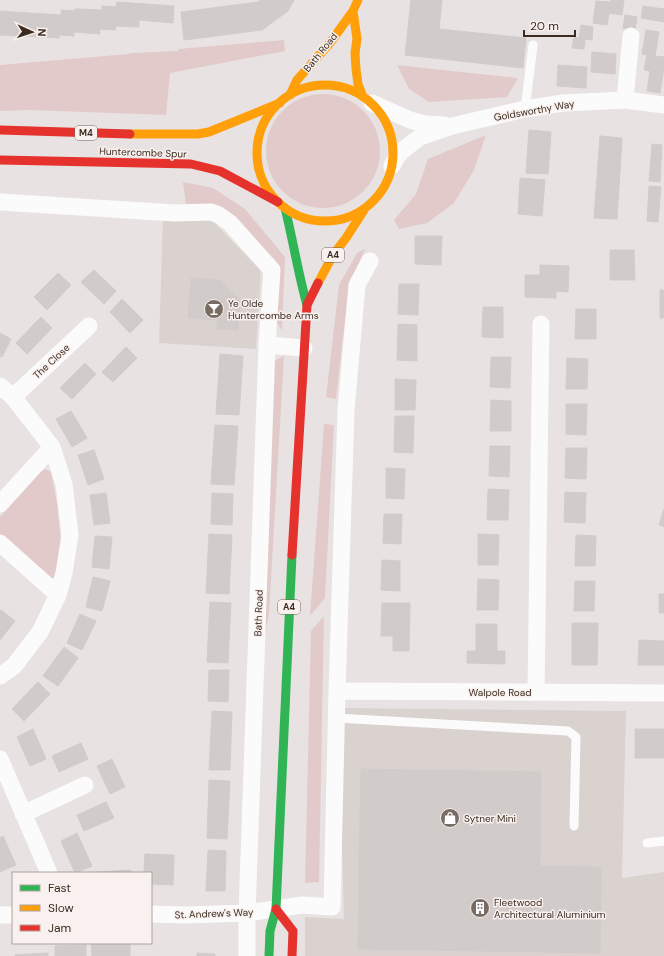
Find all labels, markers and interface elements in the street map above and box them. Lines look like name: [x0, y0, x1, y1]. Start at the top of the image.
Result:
north arrow: [12, 12, 52, 52]
scale bar: [524, 12, 575, 38]
text: 20 m: [530, 18, 559, 34]
text: N: [35, 28, 49, 37]
street label: Bath Road: [301, 30, 340, 75]
street label: Goldsworthy Way: [493, 97, 576, 124]
road number: M4: [75, 126, 97, 140]
street label: Huntercombe Spur: [99, 144, 187, 161]
road number: A4: [322, 248, 344, 262]
place label: Ye Olde Huntercombe Arms: [228, 297, 319, 322]
bar icon: Ye Olde Huntercombe Arms: [203, 298, 225, 320]
street label: The Close: [30, 341, 73, 382]
street label: Bath Road: [251, 589, 266, 637]
road number: A4: [278, 600, 300, 614]
street label: Walpole Road: [469, 686, 531, 699]
shop icon: Sytner Mini: [439, 807, 461, 829]
place label: Sytner Mini: [464, 812, 516, 825]
legend: [12, 872, 152, 944]
text: Fast: [48, 880, 71, 896]
place label: Fleetwood Architectural Aluminium: [494, 896, 606, 921]
building icon: Fleetwood Architectural Aluminium: [469, 897, 491, 919]
text: Slow: [48, 900, 74, 916]
street label: St. Andrew's Way: [174, 906, 254, 921]
text: Jam: [48, 920, 71, 936]

